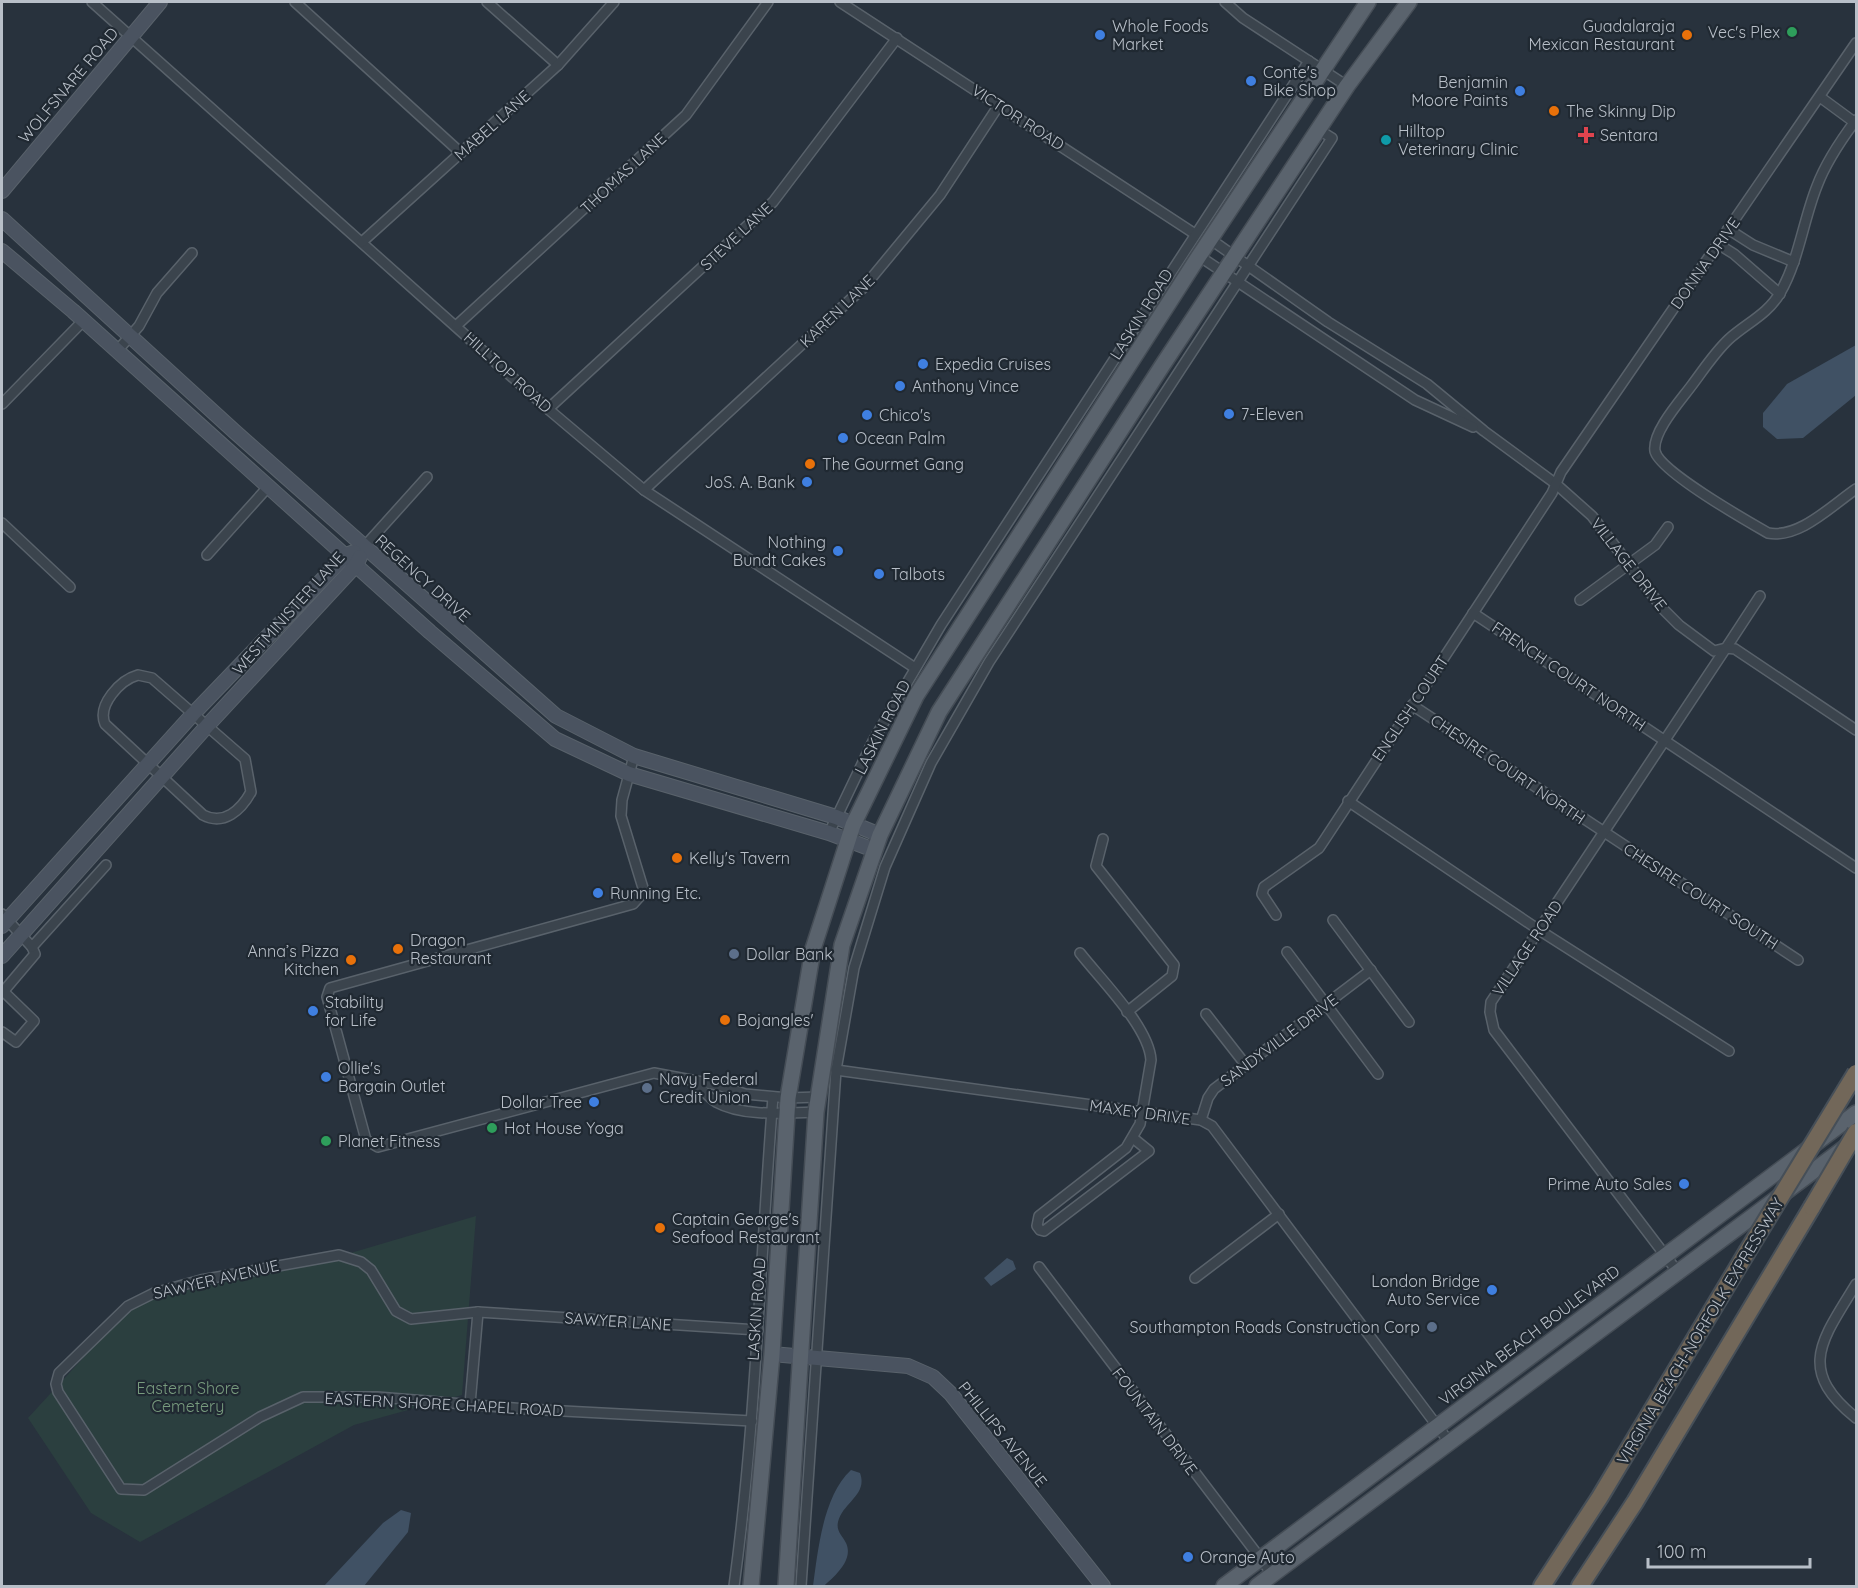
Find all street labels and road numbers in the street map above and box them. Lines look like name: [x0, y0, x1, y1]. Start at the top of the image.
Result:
street label: WOLFSNARE ROAD: [14, 23, 122, 147]
street label: VICTOR ROAD: [968, 80, 1068, 154]
street label: MABEL LANE: [450, 86, 534, 164]
street label: THOMAS LANE: [576, 128, 670, 218]
street label: STEVE LANE: [696, 198, 776, 274]
street label: DONNA DRIVE: [1666, 213, 1744, 313]
street label: LASKIN ROAD: [1105, 265, 1177, 363]
street label: KAREN LANE: [795, 270, 879, 352]
street label: HILLTOP ROAD: [460, 327, 556, 417]
street label: VILLAGE DRIVE: [1586, 514, 1672, 614]
street label: REGENCY DRIVE: [371, 530, 475, 626]
street label: WESTMINISTER LANE: [228, 547, 348, 679]
street label: FRENCH COURT NORTH: [1488, 617, 1650, 735]
street label: ENGLISH COURT: [1367, 651, 1453, 765]
street label: LASKIN ROAD: [850, 676, 914, 778]
street label: CHESIRE COURT NORTH: [1427, 710, 1589, 828]
street label: CHESIRE COURT SOUTH: [1620, 838, 1782, 954]
street label: VILLAGE ROAD: [1488, 896, 1566, 1000]
street label: SANDYVILLE DRIVE: [1216, 989, 1342, 1091]
street label: MAXEY DRIVE: [1088, 1095, 1192, 1129]
street label: VIRGINIA BEACH-NORFOLK EXPRESSWAY: [1612, 1194, 1788, 1468]
street label: SAWYER AVENUE: [151, 1255, 281, 1303]
street label: LASKIN ROAD: [742, 1257, 770, 1361]
street label: VIRGINIA BEACH BOULEVARD: [1435, 1260, 1623, 1410]
street label: SAWYER LANE: [564, 1307, 672, 1335]
street label: FOUNTAIN DRIVE: [1108, 1363, 1202, 1479]
street label: PHILLIPS AVENUE: [954, 1377, 1052, 1491]
street label: EASTERN SHORE CHAPEL ROAD: [324, 1388, 564, 1420]

